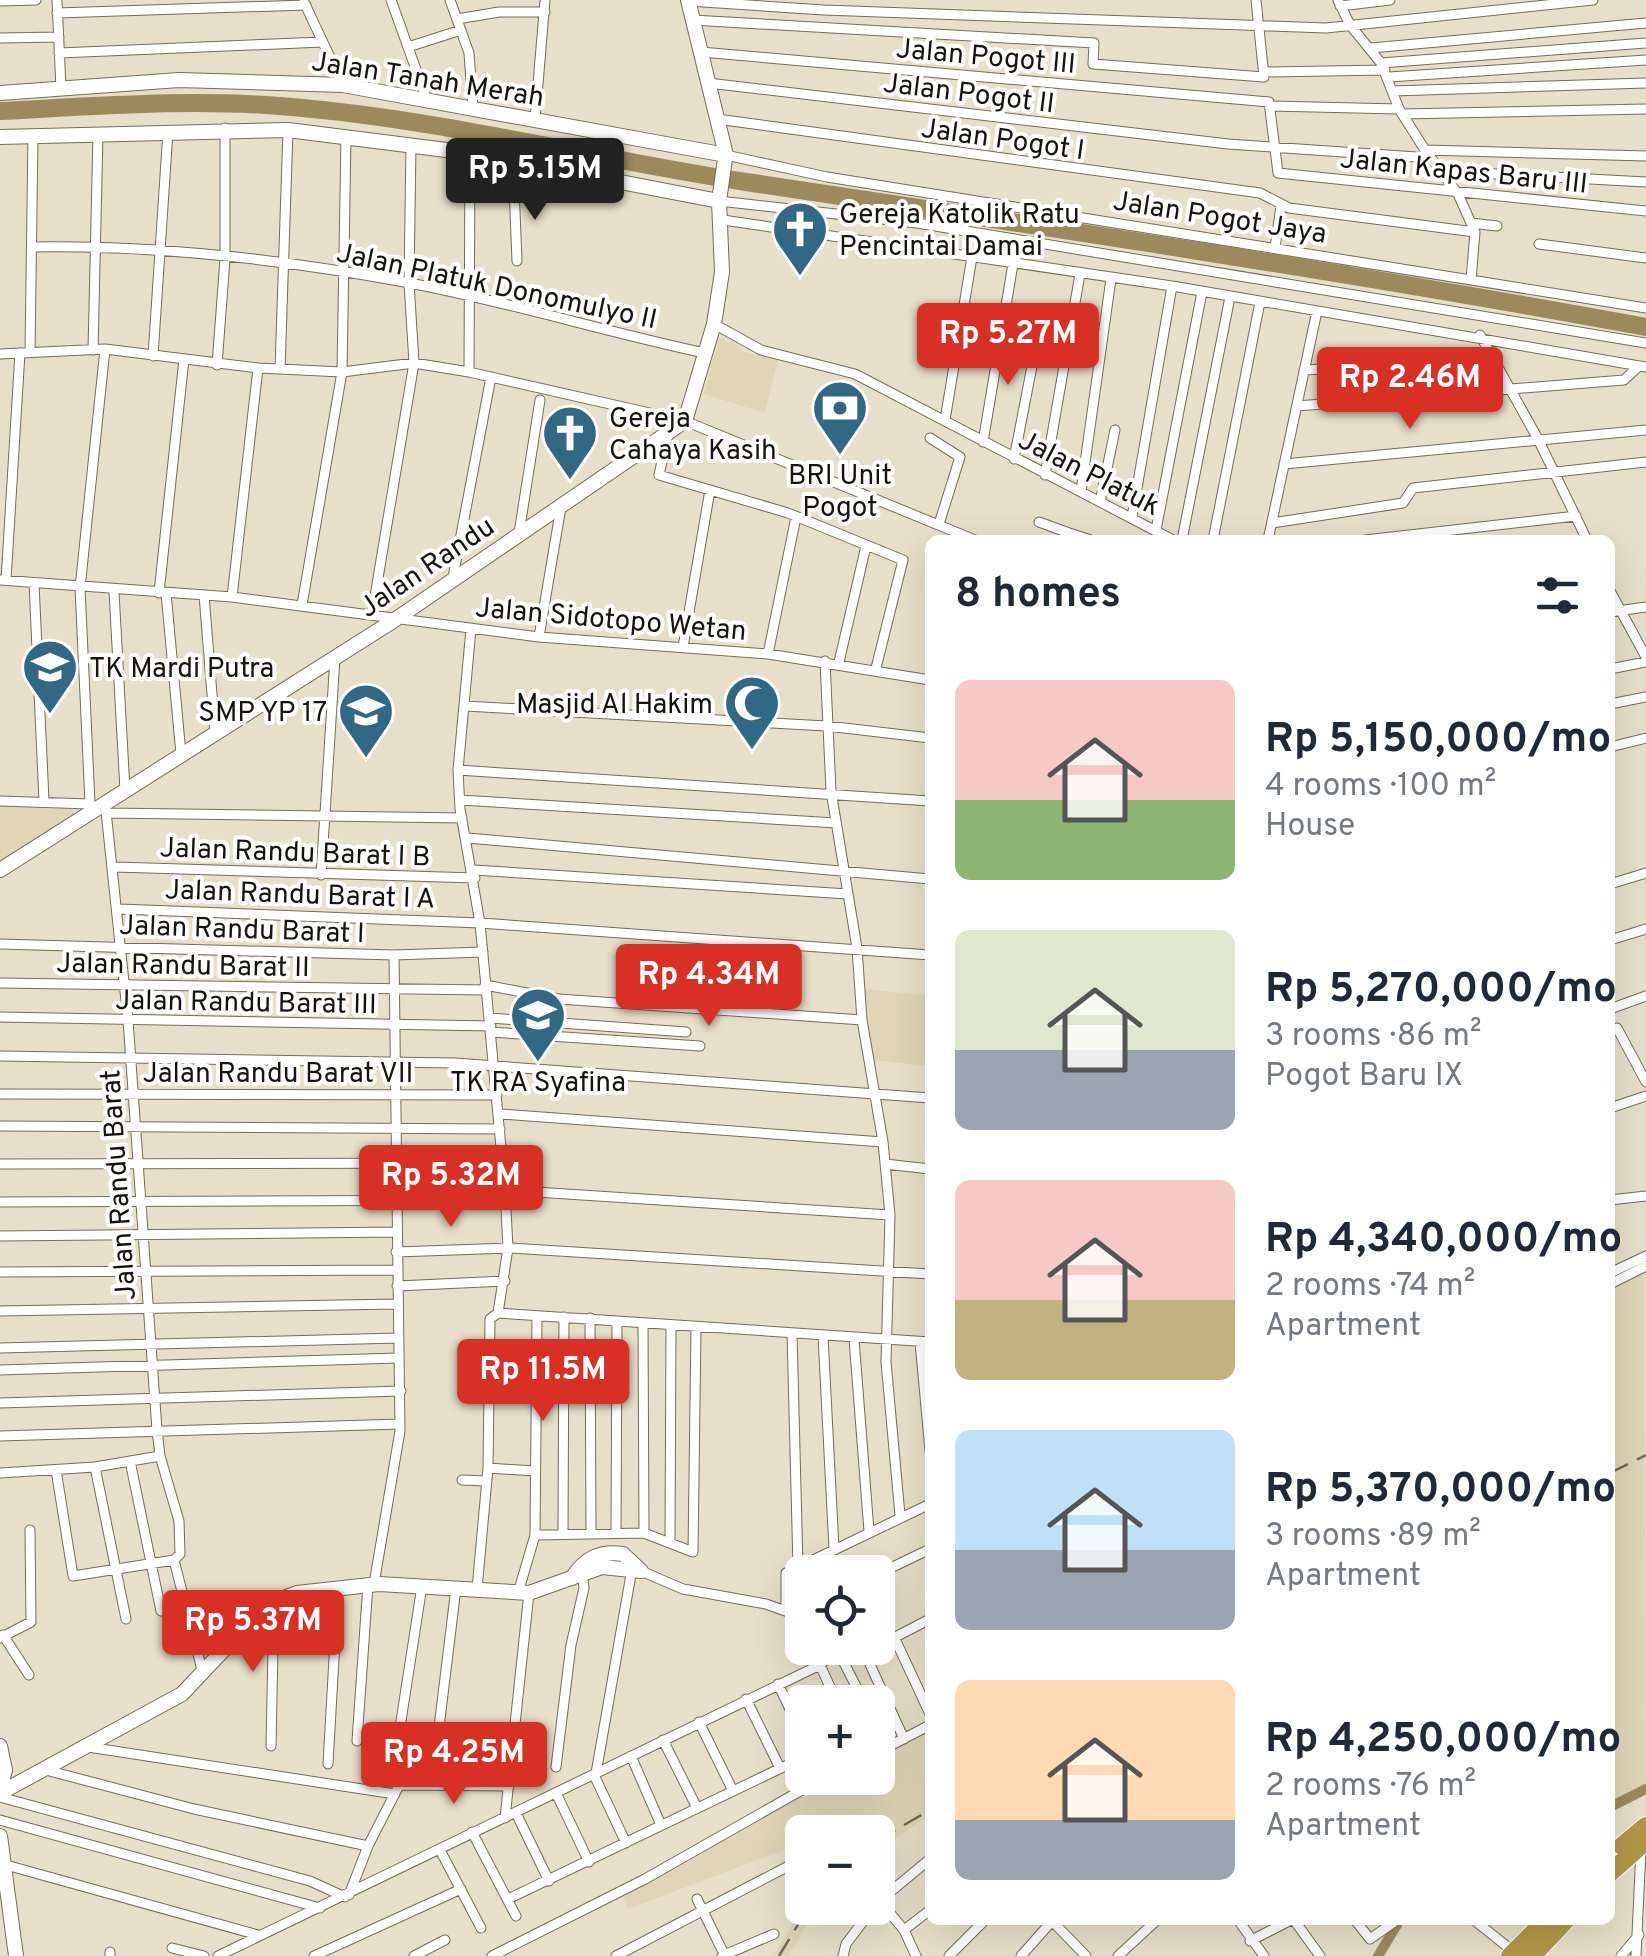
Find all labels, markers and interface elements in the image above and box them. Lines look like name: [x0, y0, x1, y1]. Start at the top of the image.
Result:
street label: Jalan Pogot III: [894, 32, 1077, 84]
street label: Jalan Tanah Merah: [309, 45, 546, 117]
street label: Jalan Pogot II: [881, 67, 1056, 123]
street label: Jalan Pogot I: [919, 112, 1087, 170]
pin: Rp 5.15M: [432, 138, 638, 223]
street label: Jalan Kapas Baru III: [1338, 142, 1589, 204]
text: Rp 5.15M: [468, 150, 602, 190]
street label: Jalan Pogot Jaya: [1110, 184, 1329, 254]
place label: Gereja Katolik Ratu Pencintai Damai: [839, 198, 1080, 266]
church icon: Gereja Katolik Ratu Pencintai Damai: [770, 199, 830, 278]
street label: Jalan Platuk Donomulyo II: [333, 236, 660, 339]
pin: Rp 5.27M: [905, 303, 1111, 388]
text: Rp 5.27M: [939, 315, 1077, 355]
pin: Rp 2.46M: [1307, 347, 1513, 432]
text: Rp 2.46M: [1339, 359, 1481, 399]
bank icon: BRI Unit Pogot: [810, 378, 870, 457]
place label: Gereja Cahaya Kasih: [609, 402, 777, 470]
church icon: Gereja Cahaya Kasih: [540, 403, 600, 482]
street label: Jalan Platuk: [1012, 424, 1166, 526]
place label: BRI Unit Pogot: [788, 459, 892, 527]
street label: Jalan Randu: [353, 510, 502, 627]
icon: filters: [1530, 568, 1585, 623]
text: 8 homes: [955, 569, 1121, 622]
street label: Jalan Sidotopo Wetan: [474, 591, 748, 651]
school or university icon: TK Mardi Putra: [20, 637, 80, 716]
place label: TK Mardi Putra: [89, 652, 274, 688]
mosque icon: Masjid Al Hakim: [722, 673, 782, 752]
school or university icon: SMP YP 17: [336, 681, 396, 760]
place label: Masjid Al Hakim: [516, 688, 713, 724]
place label: SMP YP 17: [198, 696, 327, 732]
text: Rp 5,150,000/mo: [1265, 714, 1611, 767]
icon: home: [1035, 720, 1155, 840]
text: 4 rooms · 100 m²: [1265, 767, 1496, 807]
text: House: [1265, 807, 1355, 847]
street label: Jalan Randu Barat I B: [159, 831, 431, 877]
street label: Jalan Randu Barat I A: [164, 873, 436, 919]
street label: Jalan Randu Barat I: [118, 909, 365, 953]
pin: Rp 4.34M: [606, 944, 812, 1029]
street label: Jalan Randu Barat II: [56, 947, 310, 987]
text: Rp 4.34M: [638, 956, 780, 996]
text: Rp 5,270,000/mo: [1265, 964, 1617, 1017]
icon: home: [1035, 970, 1155, 1090]
street label: Jalan Randu Barat III: [115, 984, 377, 1024]
school or university icon: TK RA Syafina: [508, 985, 568, 1064]
text: 3 rooms · 86 m²: [1265, 1017, 1482, 1057]
street label: Jalan Randu Barat VII: [143, 1057, 413, 1093]
text: Pogot Baru IX: [1265, 1057, 1463, 1097]
place label: TK RA Syafina: [450, 1066, 626, 1102]
street label: Jalan Randu Barat: [94, 1068, 146, 1301]
pin: Rp 5.32M: [348, 1145, 554, 1230]
text: Rp 5.32M: [381, 1157, 521, 1197]
text: Rp 4,340,000/mo: [1265, 1214, 1622, 1267]
icon: home: [1035, 1220, 1155, 1340]
text: 2 rooms · 74 m²: [1265, 1267, 1475, 1307]
text: Apartment: [1265, 1307, 1421, 1347]
pin: Rp 11.5M: [440, 1339, 646, 1424]
text: Rp 11.5M: [479, 1351, 607, 1391]
text: Rp 5,370,000/mo: [1265, 1464, 1616, 1517]
icon: home: [1035, 1470, 1155, 1590]
text: 3 rooms · 89 m²: [1265, 1517, 1481, 1557]
map controls: [785, 1555, 895, 1925]
button: locate: [785, 1555, 895, 1665]
text: Apartment: [1265, 1557, 1421, 1597]
pin: Rp 5.37M: [150, 1590, 356, 1675]
text: Rp 5.37M: [184, 1602, 322, 1642]
button: +: [785, 1685, 895, 1795]
text: Rp 4,250,000/mo: [1265, 1714, 1621, 1767]
icon: home: [1035, 1720, 1155, 1840]
pin: Rp 4.25M: [351, 1722, 557, 1807]
text: Rp 4.25M: [383, 1734, 525, 1774]
text: 2 rooms · 76 m²: [1265, 1767, 1476, 1807]
text: Apartment: [1265, 1807, 1421, 1847]
button: −: [785, 1815, 895, 1925]

